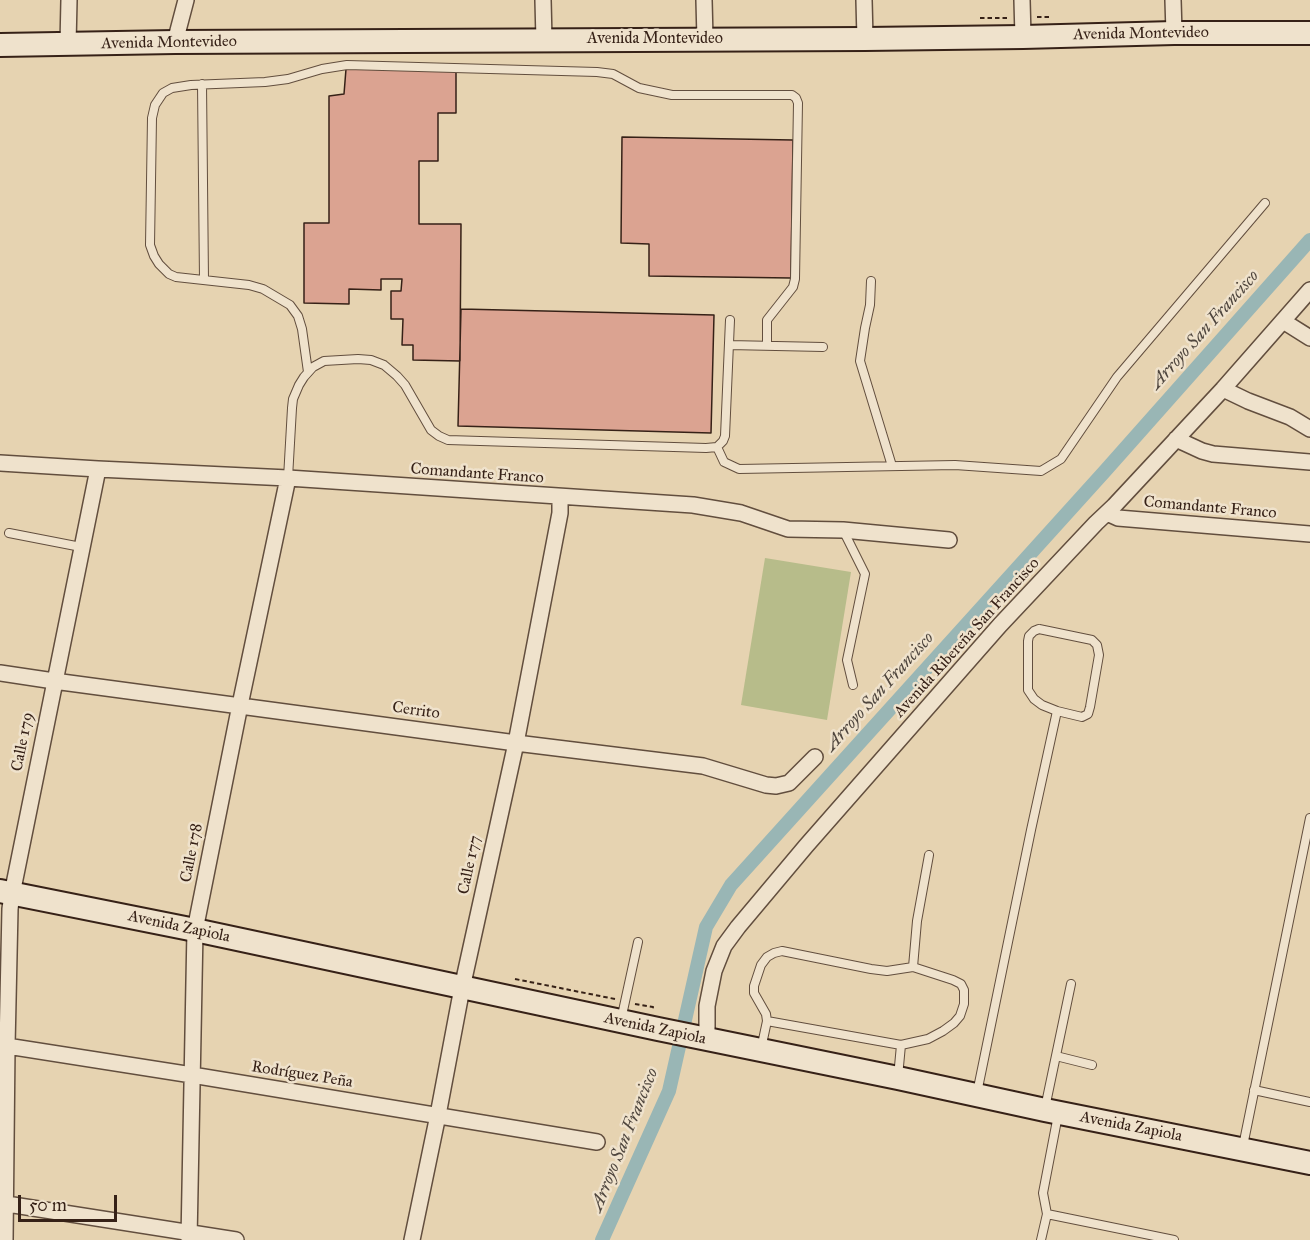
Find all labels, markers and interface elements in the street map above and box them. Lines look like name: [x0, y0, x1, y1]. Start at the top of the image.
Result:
street label: Avenida Montevideo: [1073, 23, 1209, 45]
street label: Avenida Montevideo: [587, 29, 723, 49]
street label: Avenida Montevideo: [101, 32, 237, 54]
water label: Arroyo San Francisco: [1146, 266, 1264, 394]
street label: Comandante Franco: [410, 460, 544, 488]
street label: Comandante Franco: [1143, 493, 1277, 523]
street label: Avenida Ribereña San Francisco: [890, 554, 1044, 722]
water label: Arroyo San Francisco: [821, 628, 939, 756]
street label: Cerrito: [391, 698, 441, 724]
street label: Calle 179: [8, 711, 38, 773]
street label: Calle 178: [177, 822, 207, 884]
street label: Calle 177: [454, 834, 486, 896]
street label: Avenida Zapiola: [126, 907, 232, 947]
street label: Avenida Zapiola: [602, 1009, 708, 1049]
street label: Rodríguez Peña: [250, 1058, 354, 1092]
water label: Arroyo San Francisco: [586, 1065, 664, 1215]
street label: Avenida Zapiola: [1078, 1108, 1184, 1146]
scale bar: [21, 1183, 120, 1221]
text: 50 m: [29, 1194, 67, 1216]

